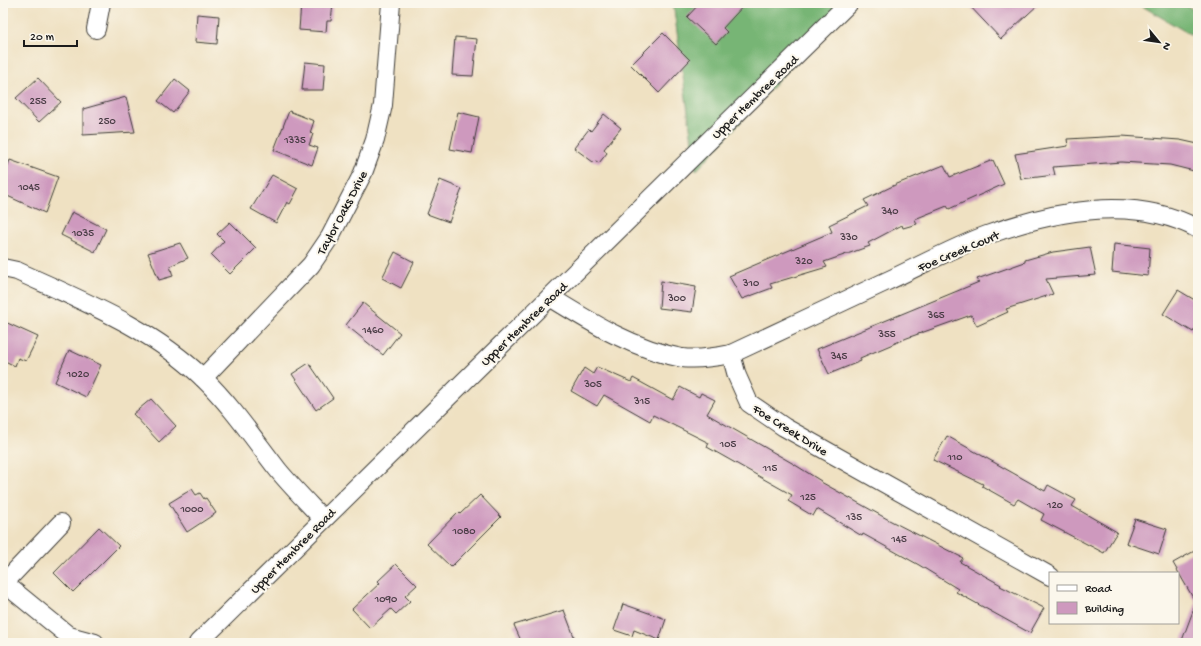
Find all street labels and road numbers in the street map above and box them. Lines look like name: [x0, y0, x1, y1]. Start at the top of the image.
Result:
street label: Upper Hembree Road: [709, 52, 803, 143]
street label: Taylor Oaks Drive: [314, 168, 372, 259]
street label: Foe Creek Court: [915, 228, 1003, 277]
street label: Upper Hembree Road: [478, 279, 572, 370]
street label: Foe Creek Drive: [749, 402, 830, 460]
street label: Upper Hembree Road: [248, 505, 340, 598]

